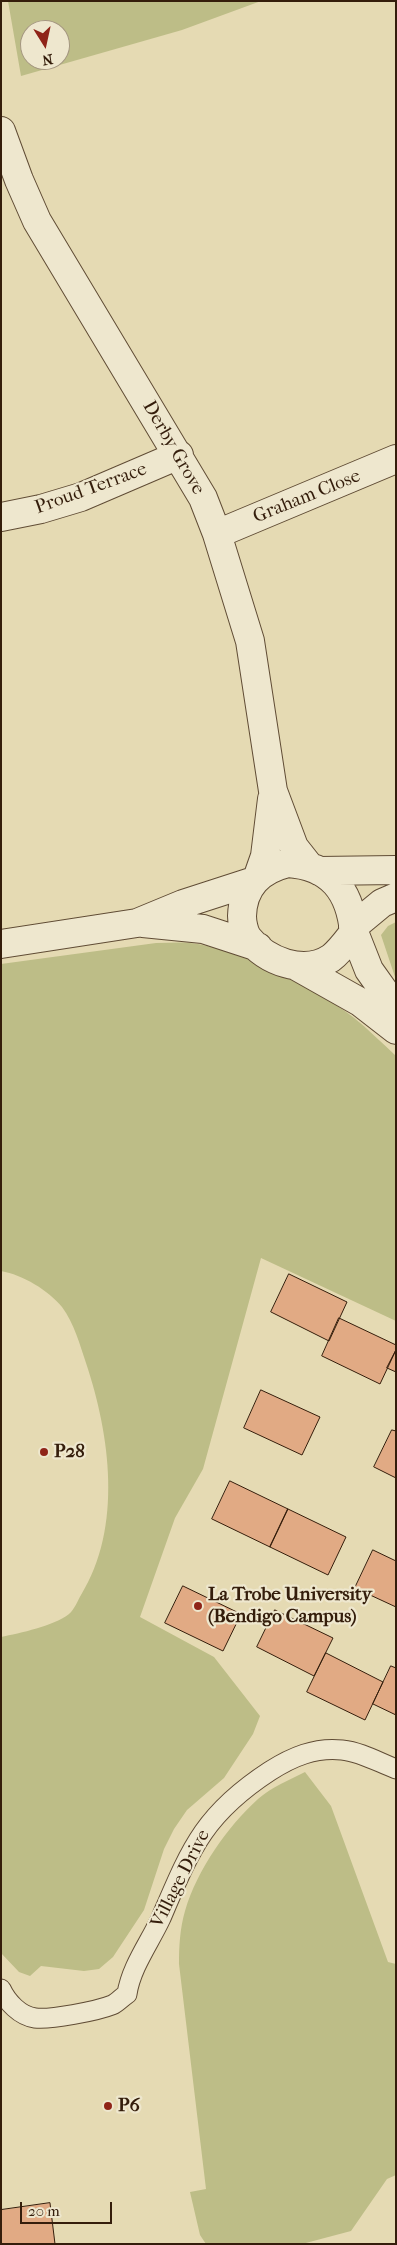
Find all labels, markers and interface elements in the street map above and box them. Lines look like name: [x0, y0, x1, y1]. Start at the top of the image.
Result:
north arrow: [20, 20, 70, 70]
text: N: [41, 50, 54, 69]
street label: Derby Grove: [137, 397, 209, 499]
street label: Proud Terrace: [32, 458, 150, 520]
street label: Graham Close: [250, 465, 364, 529]
place label: P28: [54, 1441, 85, 1463]
marker: P28: [38, 1446, 50, 1458]
place label: La Trobe University (Bendigo Campus): [208, 1584, 372, 1628]
marker: La Trobe University (Bendigo Campus): [192, 1600, 204, 1612]
street label: Village Drive: [146, 1826, 216, 1932]
place label: P6: [118, 2095, 140, 2117]
marker: P6: [102, 2100, 114, 2112]
scale bar: [22, 2192, 115, 2224]
text: 20 m: [28, 2202, 60, 2220]

